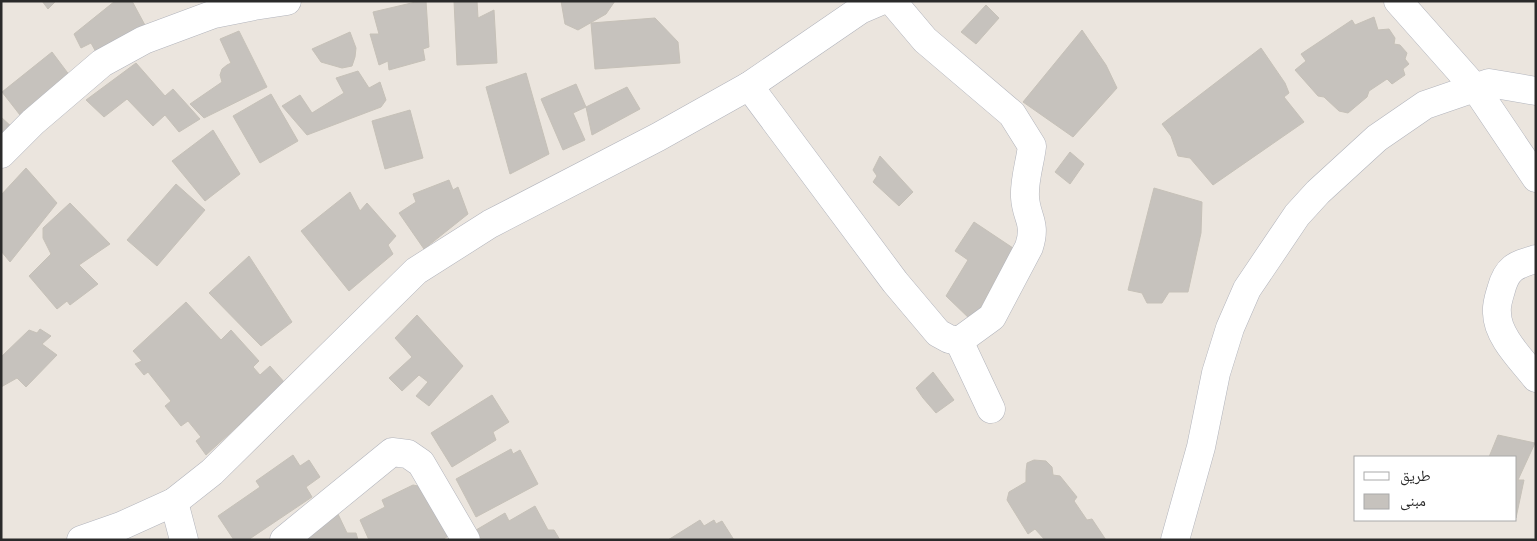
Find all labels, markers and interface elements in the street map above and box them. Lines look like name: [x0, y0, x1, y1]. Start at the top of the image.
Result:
legend: [1354, 456, 1517, 521]
text: طريق: [1400, 465, 1431, 486]
text: مبنى: [1400, 490, 1426, 511]

